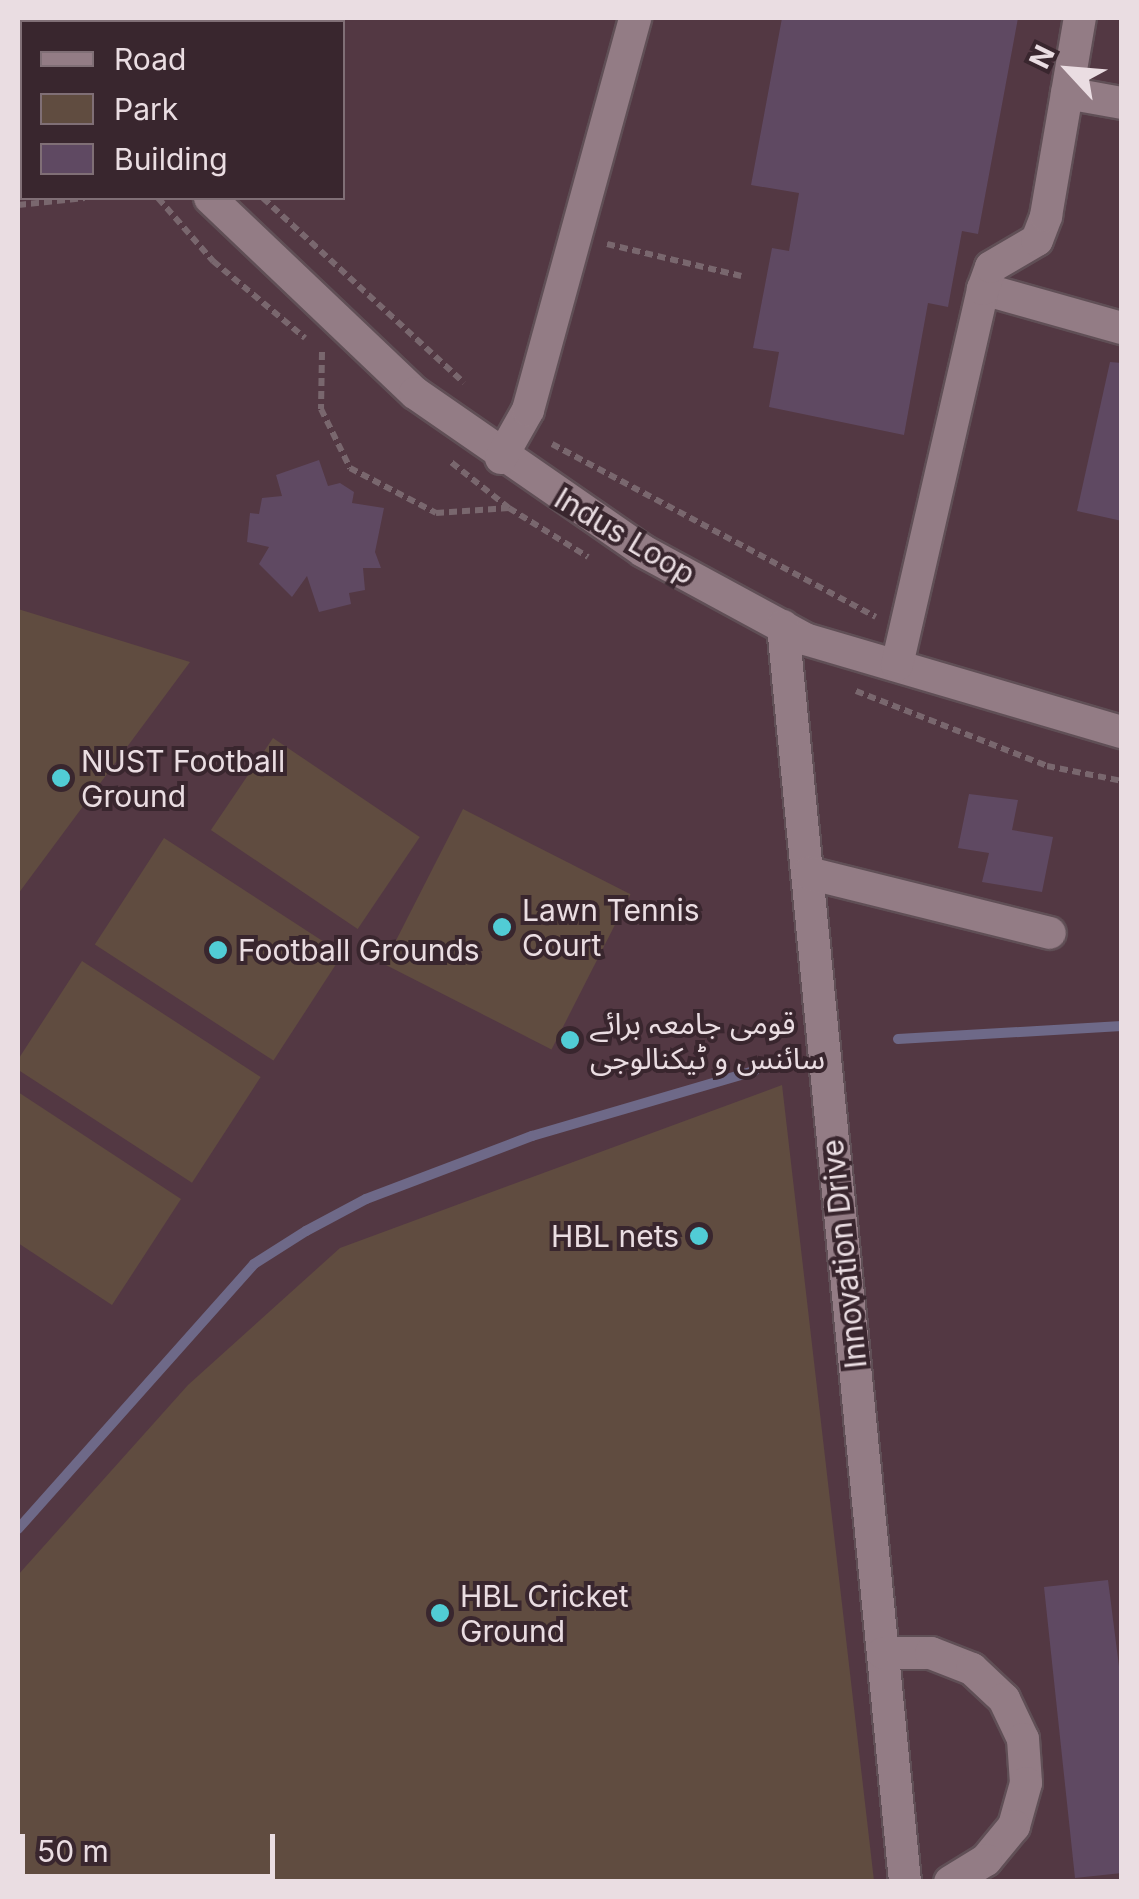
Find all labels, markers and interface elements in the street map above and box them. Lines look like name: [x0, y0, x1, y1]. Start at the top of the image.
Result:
legend: [20, 20, 345, 200]
north arrow: [1019, 20, 1119, 120]
text: N: [1022, 40, 1062, 74]
text: Road: [114, 41, 186, 77]
text: Park: [114, 91, 178, 127]
text: Building: [114, 141, 228, 177]
street label: Indus Loop: [548, 480, 702, 592]
place label: NUST Football Ground: [81, 743, 285, 814]
marker: NUST Football Ground: [50, 767, 72, 789]
place label: Lawn Tennis Court: [522, 892, 700, 962]
marker: Lawn Tennis Court: [491, 916, 513, 938]
place label: Football Grounds: [238, 932, 480, 968]
marker: Football Grounds: [207, 939, 229, 961]
place label: قومی جامعہ برائے سائنس و ٹیکنالوجی: [590, 1005, 825, 1076]
marker: قومی جامعہ برائے سائنس و ٹیکنالوجی: [559, 1029, 581, 1051]
street label: Innovation Drive: [814, 1138, 874, 1370]
place label: HBL nets: [551, 1218, 679, 1254]
marker: HBL nets: [688, 1225, 710, 1247]
place label: HBL Cricket Ground: [460, 1578, 629, 1648]
marker: HBL Cricket Ground: [429, 1602, 451, 1624]
scale bar: [25, 1814, 280, 1876]
text: 50 m: [37, 1833, 109, 1869]

